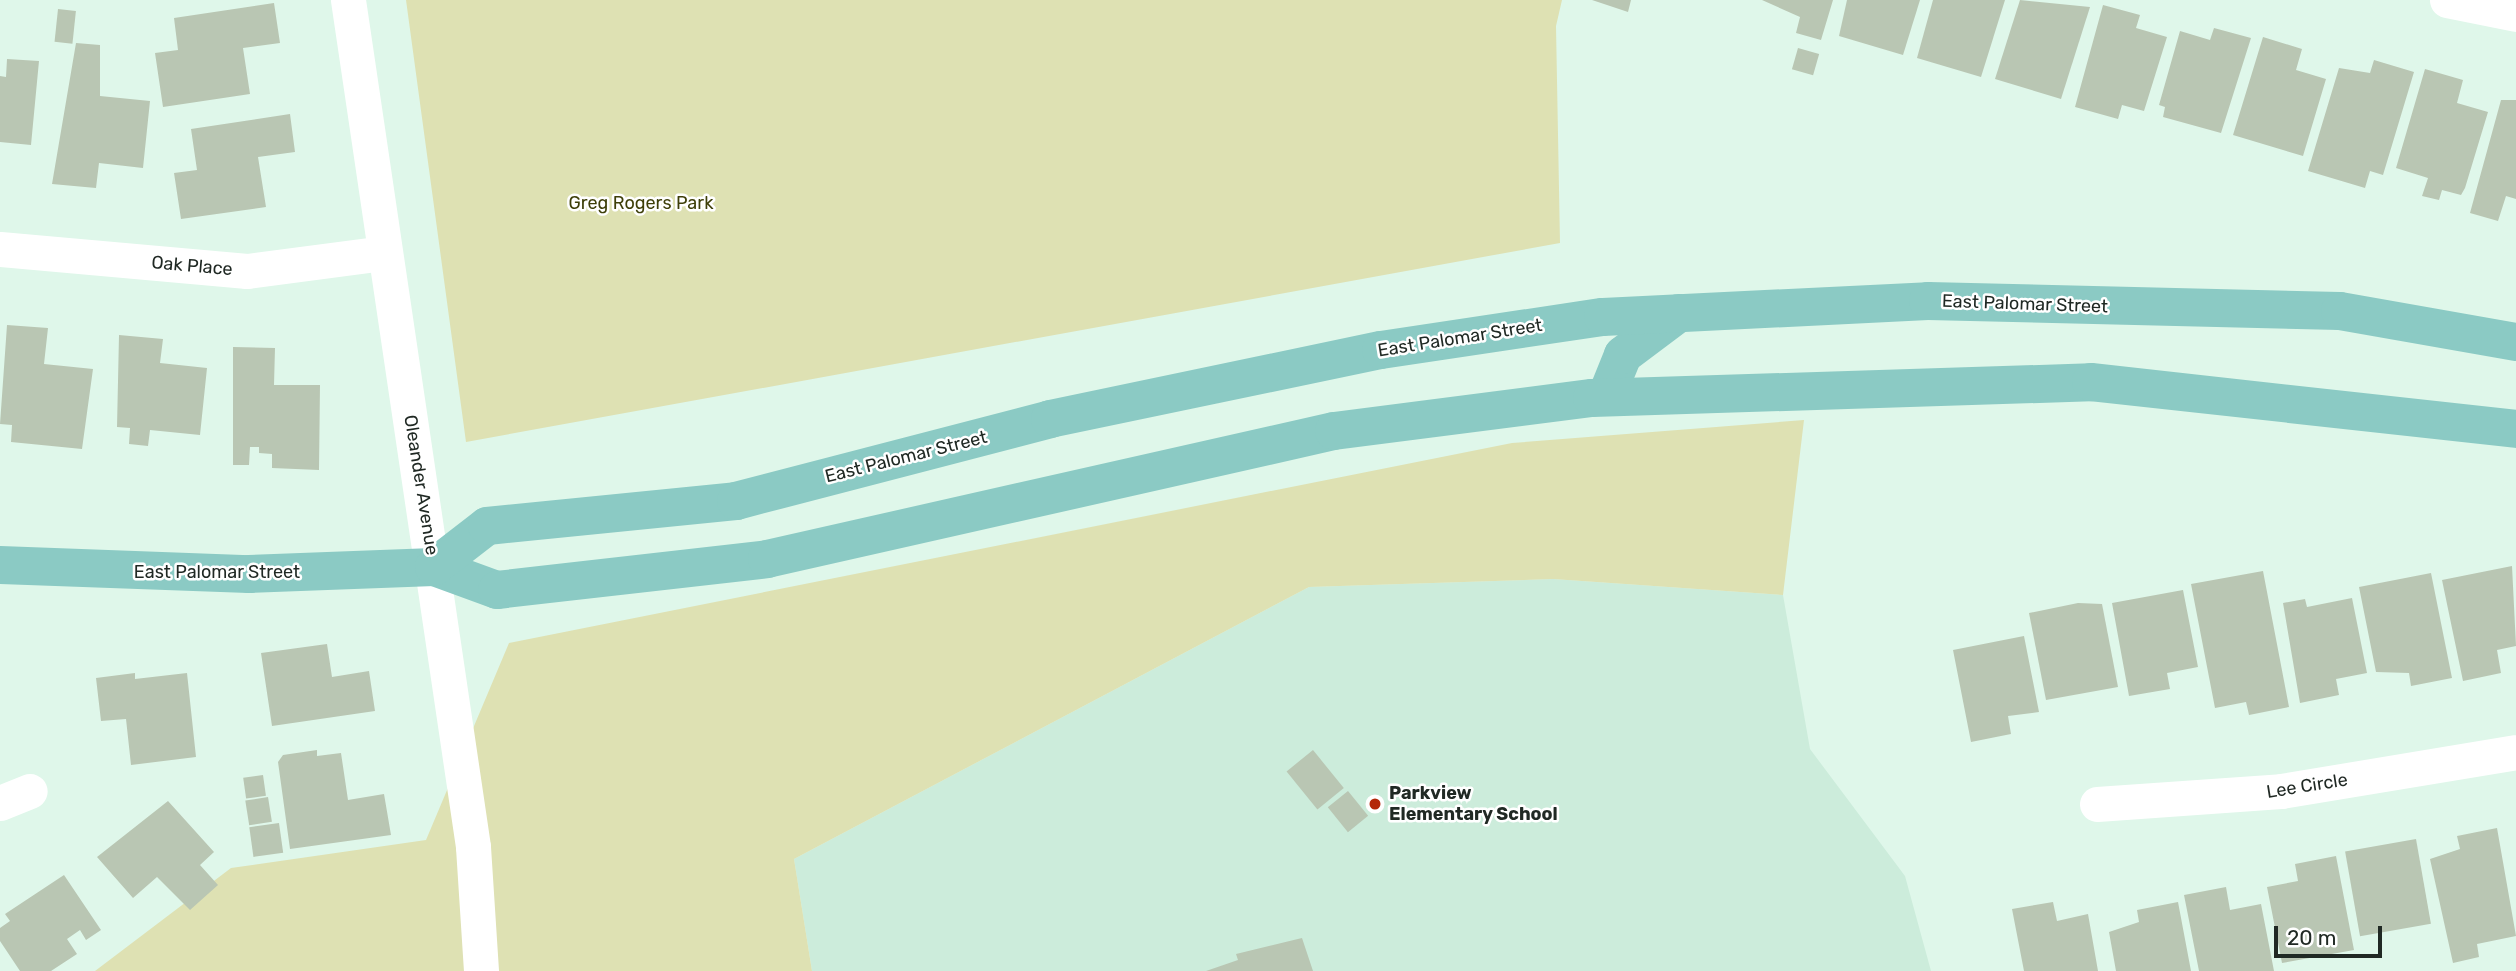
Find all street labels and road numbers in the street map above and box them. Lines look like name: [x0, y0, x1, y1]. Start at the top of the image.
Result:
street label: Oak Place: [150, 252, 234, 280]
street label: East Palomar Street: [1941, 290, 2109, 318]
street label: East Palomar Street: [1376, 314, 1544, 362]
street label: Oleander Avenue: [399, 413, 443, 557]
street label: East Palomar Street: [823, 426, 989, 488]
street label: East Palomar Street: [134, 561, 300, 583]
street label: Lee Circle: [2265, 769, 2349, 803]

